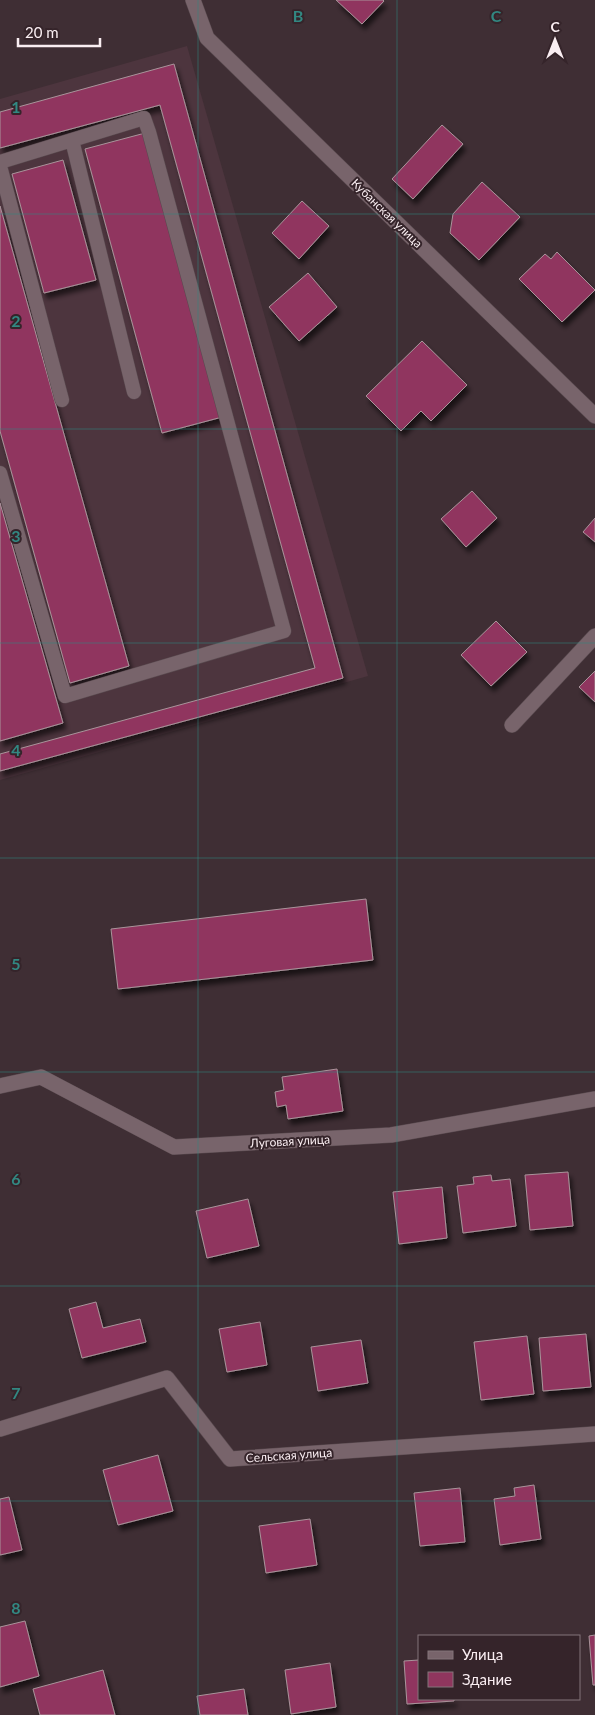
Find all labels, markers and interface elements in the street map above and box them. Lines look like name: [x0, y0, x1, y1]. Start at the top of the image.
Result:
text: B: [293, 6, 303, 25]
text: C: [491, 6, 502, 25]
scale bar: [18, 15, 100, 47]
north arrow: [530, 15, 580, 65]
text: С: [550, 18, 560, 35]
text: 20 m: [25, 23, 59, 41]
text: 1: [11, 97, 21, 116]
street label: Кубанская улица: [348, 175, 426, 251]
text: 2: [11, 311, 21, 330]
text: 3: [11, 526, 21, 545]
text: 4: [11, 740, 21, 759]
text: 5: [11, 954, 21, 973]
street label: Луговая улица: [249, 1131, 330, 1151]
text: 6: [11, 1169, 21, 1188]
text: 7: [11, 1383, 21, 1402]
street label: Сельская улица: [245, 1444, 333, 1466]
text: 8: [11, 1598, 21, 1617]
legend: [418, 1635, 580, 1700]
text: Улица: [462, 1645, 503, 1663]
text: Здание: [462, 1670, 512, 1688]

